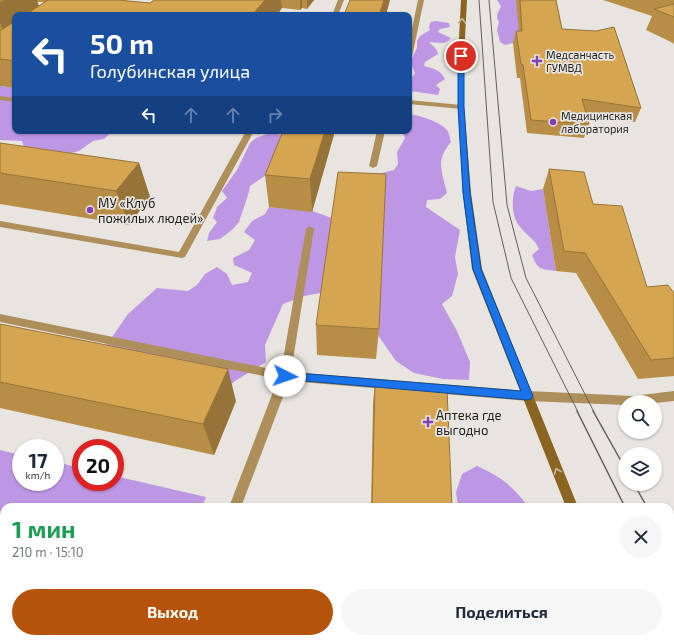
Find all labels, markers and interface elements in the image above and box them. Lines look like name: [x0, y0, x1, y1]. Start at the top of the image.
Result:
one-way arrow: [458, 18, 466, 24]
text: 50 m: [90, 26, 154, 60]
icon: left: [24, 28, 76, 80]
pin: [444, 39, 478, 73]
icon: arrive: [450, 45, 472, 67]
place label: Медсанчасть ГУМВД: [546, 48, 615, 74]
marker: Медсанчасть ГУМВД: [531, 55, 543, 67]
text: Голубинская улица: [90, 60, 250, 82]
icon: left: [138, 104, 160, 126]
icon: ahead: [180, 104, 202, 126]
icon: ahead: [222, 104, 244, 126]
icon: right: [264, 104, 286, 126]
place label: Медицинская лаборатория: [561, 109, 632, 135]
marker: Медицинская лаборатория: [548, 117, 558, 127]
place label: МУ «Клуб пожилых людей»: [98, 195, 203, 226]
marker: МУ «Клуб пожилых людей»: [85, 205, 95, 215]
position arrow: [264, 355, 306, 397]
map controls: [618, 395, 662, 491]
button: search: [618, 395, 662, 439]
place label: Аптека где выгодно: [436, 407, 502, 438]
marker: Аптека где выгодно: [423, 417, 433, 427]
speed limit sign: 20: [72, 439, 124, 491]
button: layers: [618, 447, 662, 491]
text: 17: [28, 448, 48, 472]
one-way arrow: [554, 467, 562, 474]
text: km/h: [26, 469, 50, 481]
text: 1 мин: [12, 514, 76, 543]
button: close: [620, 516, 662, 558]
text: 210 m · 15:10: [12, 544, 84, 560]
button: Выход: [12, 589, 333, 635]
button: Поделиться: [341, 589, 662, 635]

